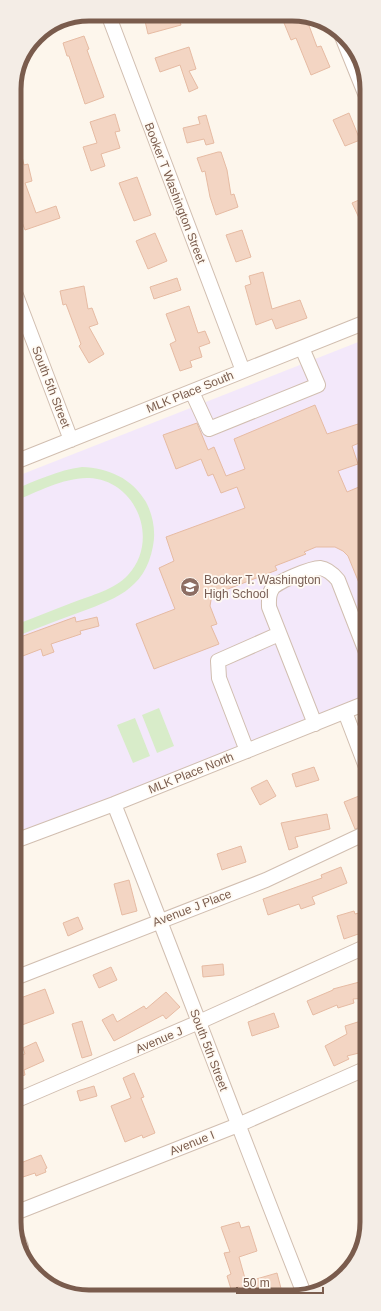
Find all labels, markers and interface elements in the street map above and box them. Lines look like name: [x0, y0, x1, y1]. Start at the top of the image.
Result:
street label: Booker T Washington Street: [142, 121, 209, 266]
street label: South 5th Street: [29, 344, 73, 431]
street label: MLK Place South: [144, 368, 236, 416]
place label: Booker T. Washington High School: [204, 573, 321, 601]
school or university icon: Booker T. Washington High School: [179, 576, 201, 598]
street label: MLK Place North: [146, 750, 236, 796]
street label: Avenue J Place: [151, 886, 234, 929]
street label: South 5th Street: [187, 1007, 231, 1094]
street label: Avenue J: [133, 1024, 185, 1056]
street label: Avenue I: [168, 1128, 216, 1158]
scale bar: [237, 1269, 323, 1295]
text: 50 m: [243, 1276, 270, 1290]

